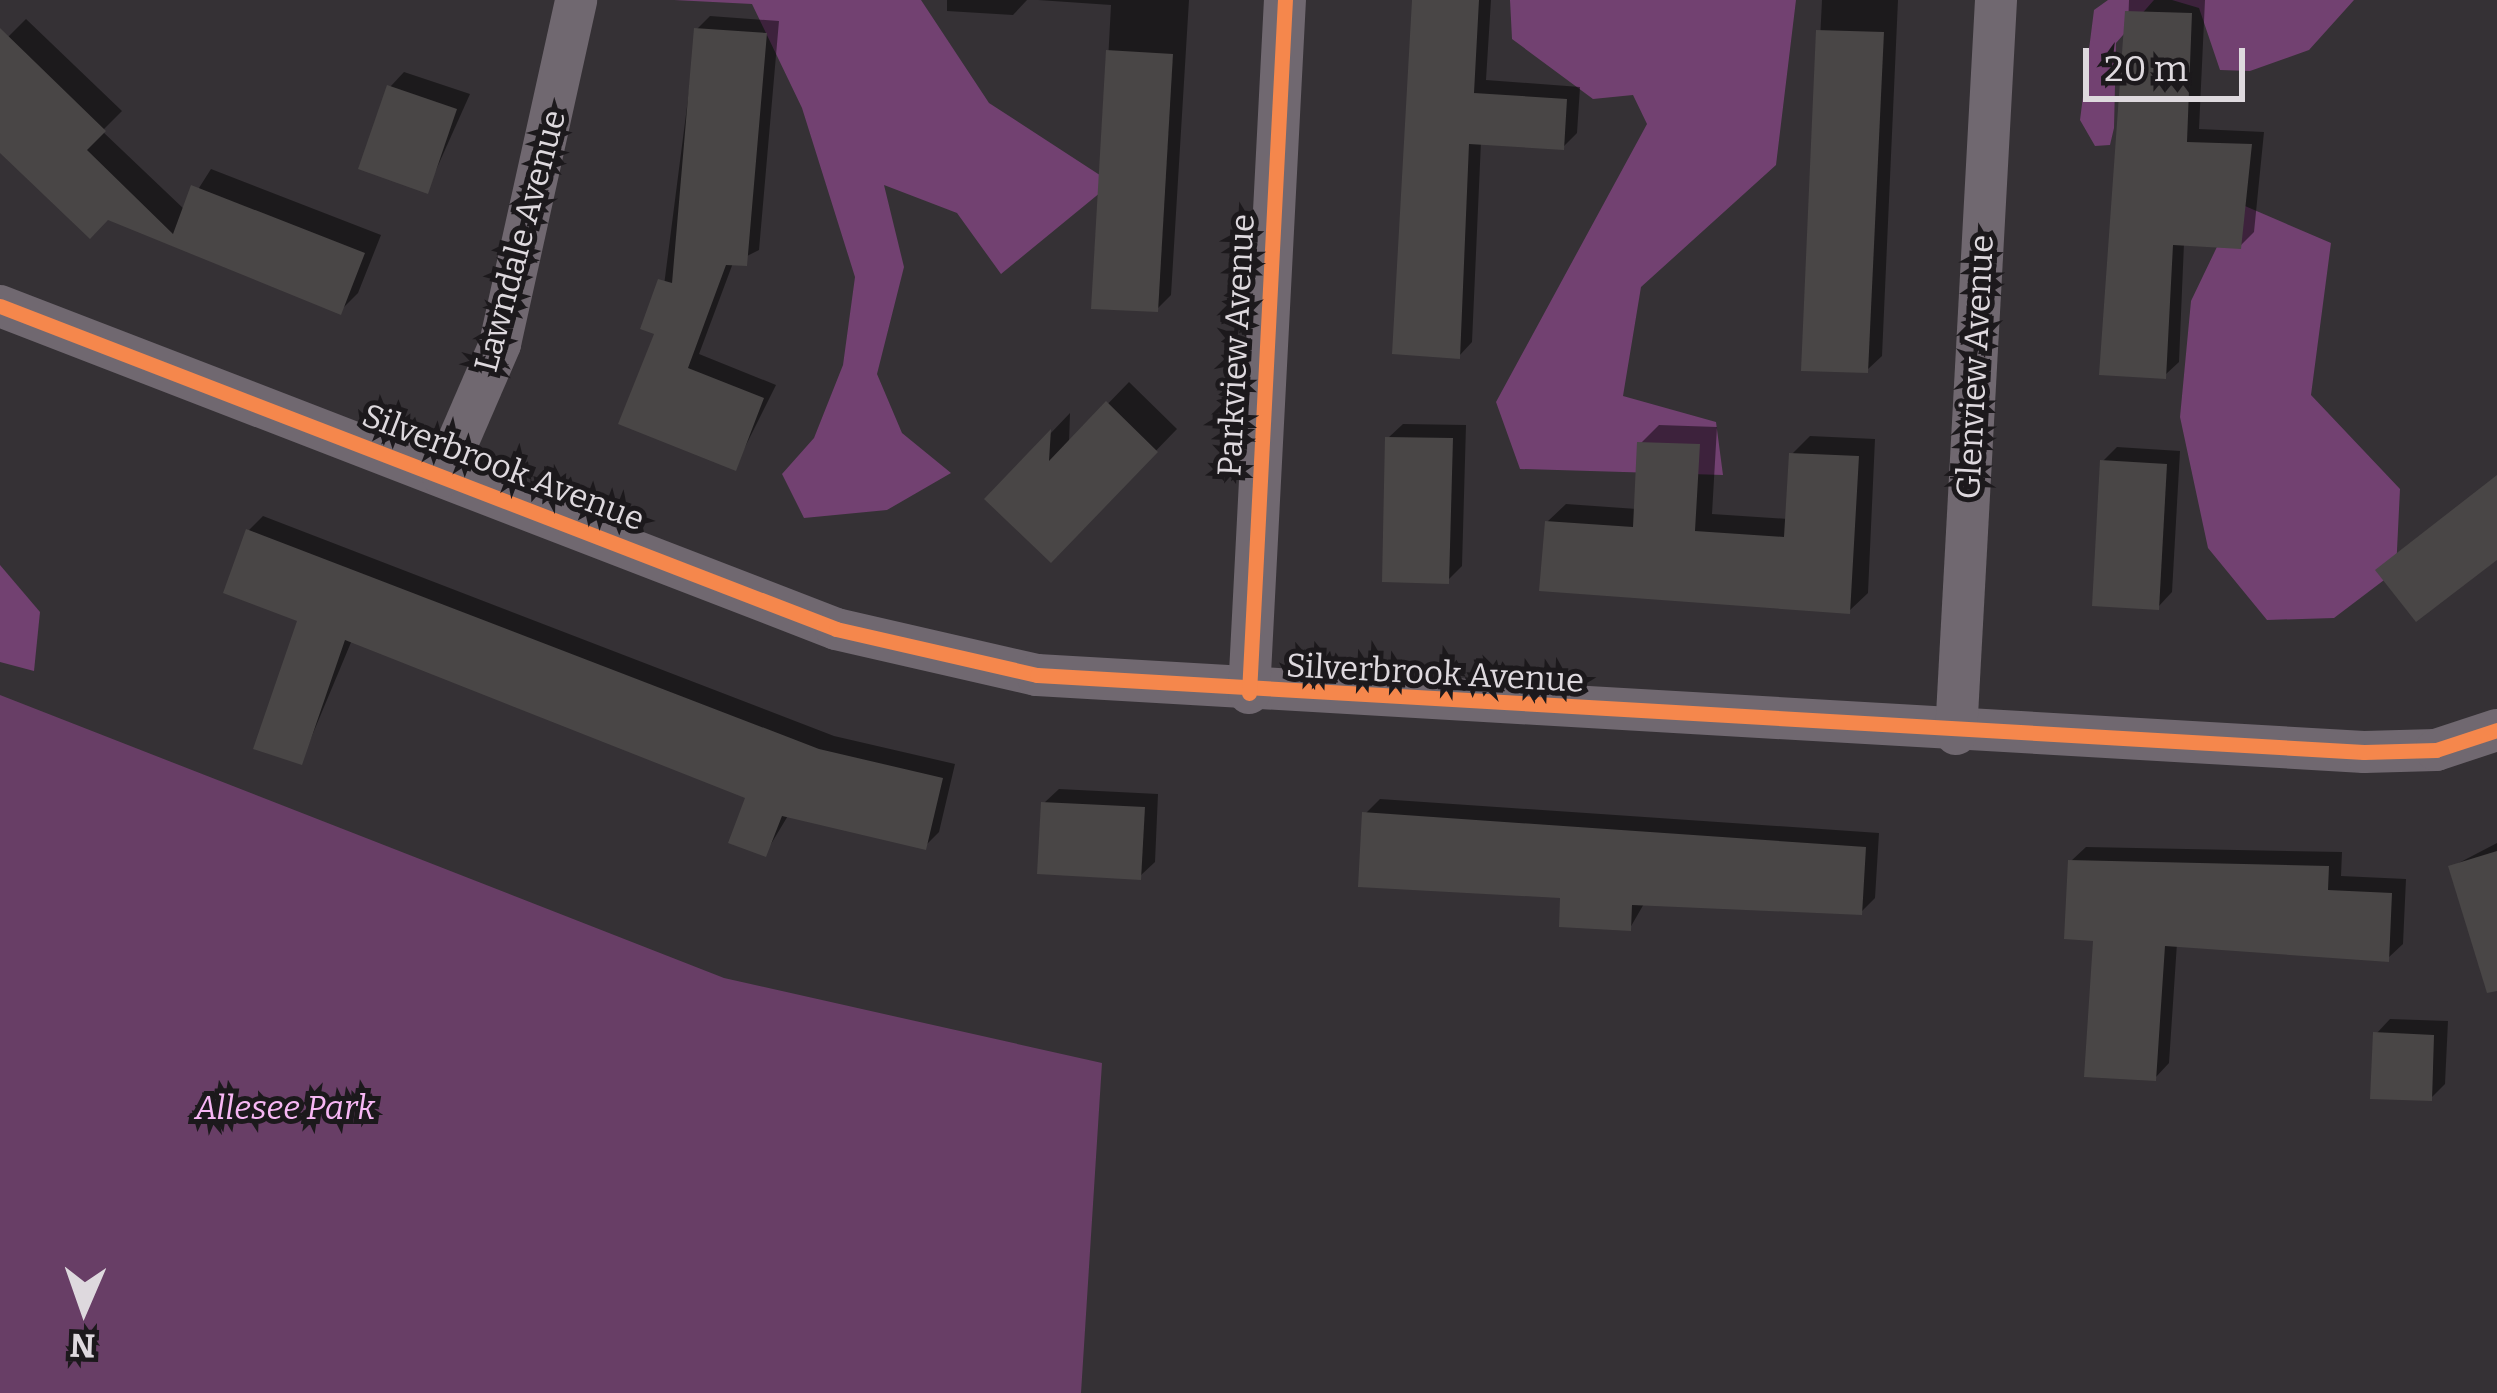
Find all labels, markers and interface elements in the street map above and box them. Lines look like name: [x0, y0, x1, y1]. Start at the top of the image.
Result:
scale bar: [2089, 24, 2251, 98]
text: 20 m: [2104, 47, 2188, 91]
street label: Lawndale Avenue: [467, 106, 575, 376]
street label: Parkview Avenue: [1210, 213, 1264, 477]
street label: Glenview Avenue: [1949, 234, 2003, 500]
street label: Silverbrook Avenue: [357, 396, 649, 540]
street label: Silverbrook Avenue: [1285, 646, 1585, 702]
park label: Allesee Park: [195, 1089, 375, 1129]
north arrow: [24, 1249, 144, 1369]
text: N: [69, 1325, 96, 1365]

